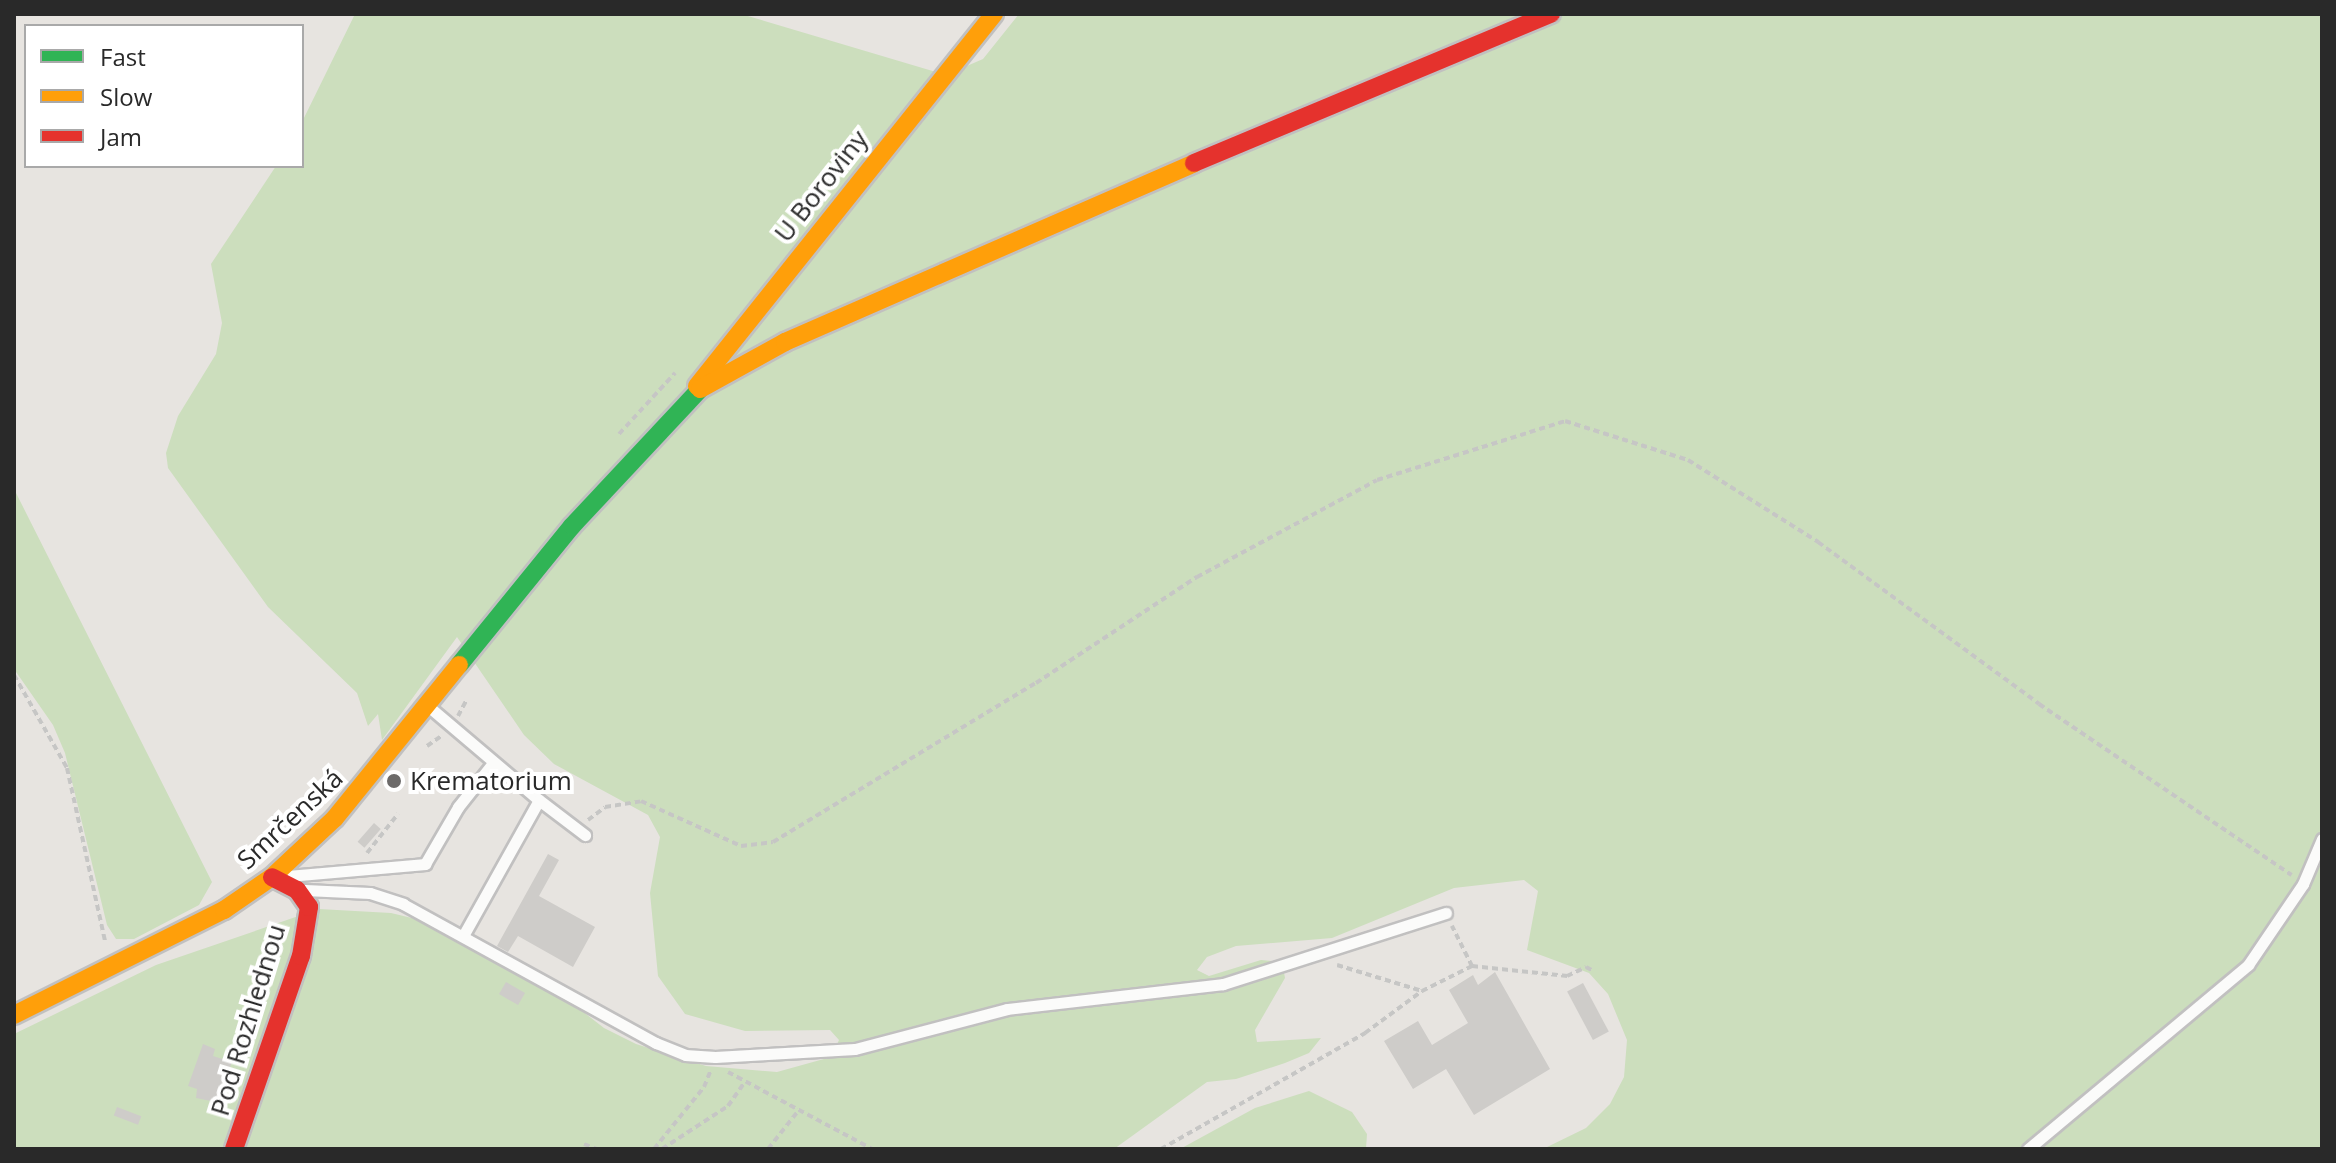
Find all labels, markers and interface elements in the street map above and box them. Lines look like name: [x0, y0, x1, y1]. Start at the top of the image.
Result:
legend: [24, 24, 304, 168]
text: Fast: [100, 40, 146, 73]
text: Slow: [100, 80, 152, 113]
text: Jam: [100, 120, 142, 153]
street label: U Boroviny: [768, 124, 874, 248]
street label: Smrčenská: [231, 762, 349, 876]
place label: Krematorium: [410, 765, 572, 797]
marker: Krematorium: [385, 772, 403, 790]
street label: Pod Rozhlednou: [204, 921, 292, 1119]

